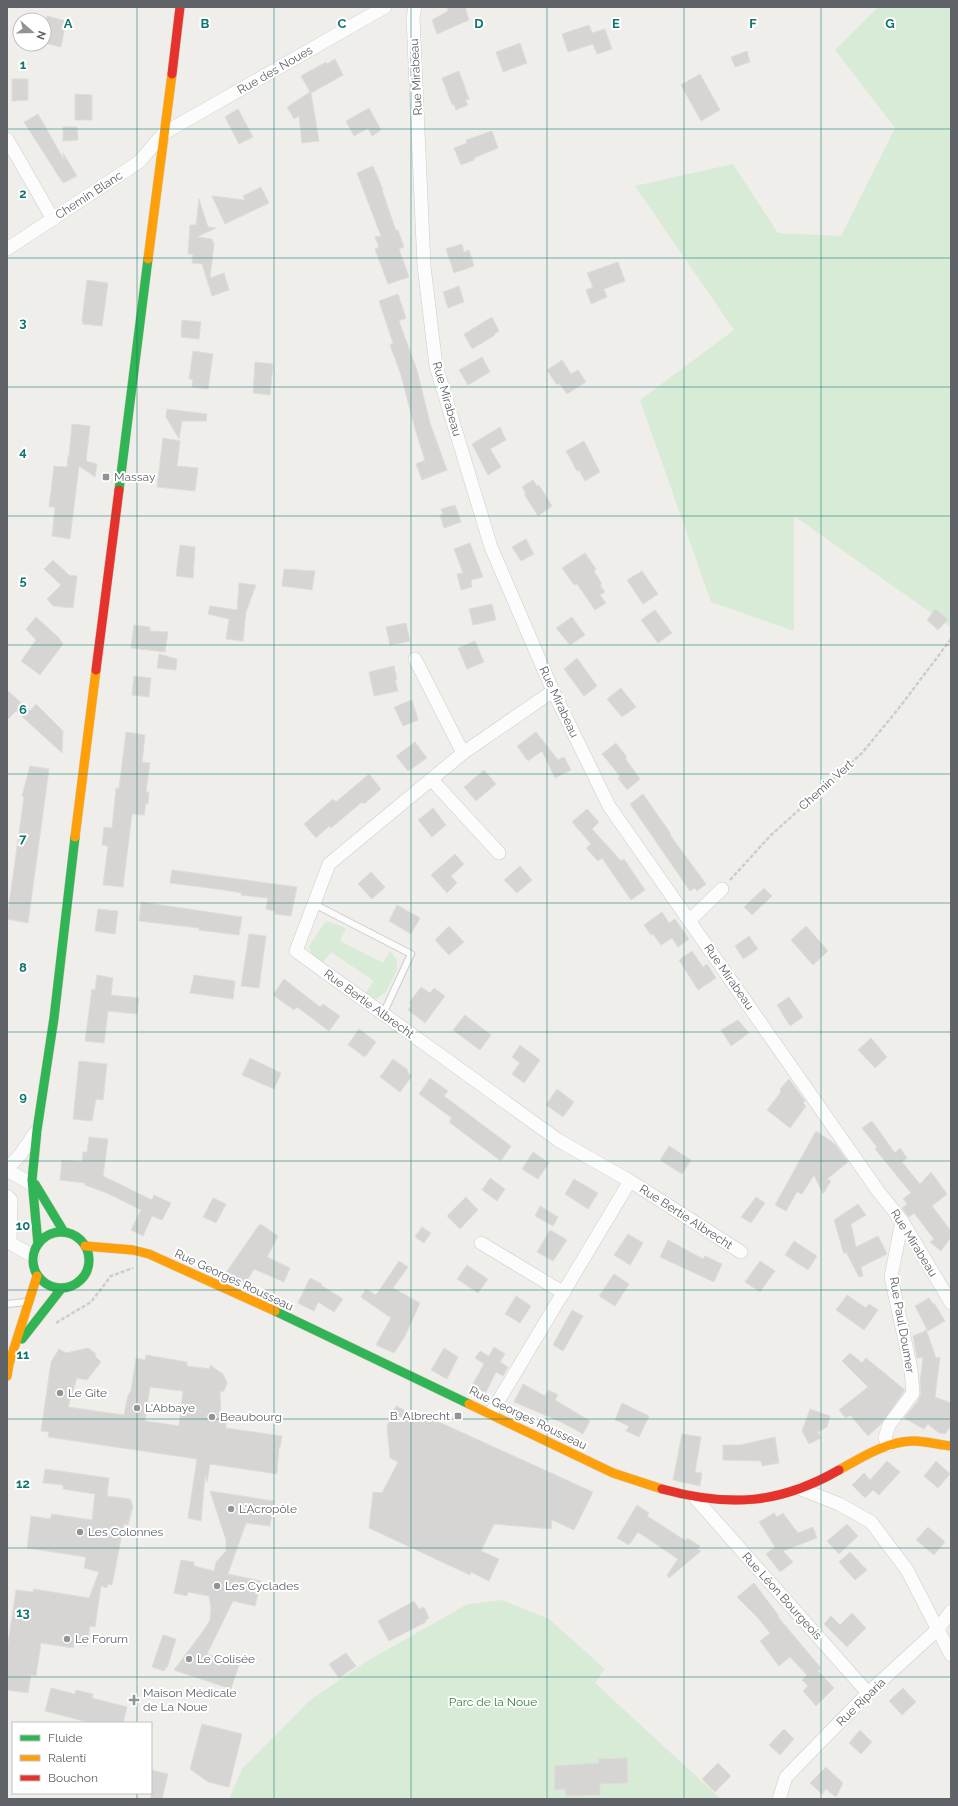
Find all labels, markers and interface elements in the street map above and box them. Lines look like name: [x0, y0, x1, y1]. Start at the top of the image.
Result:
north arrow: [12, 12, 52, 52]
text: A: [64, 16, 73, 31]
text: B: [201, 16, 210, 31]
text: C: [338, 16, 347, 31]
text: D: [474, 16, 484, 31]
text: E: [612, 16, 620, 31]
text: F: [749, 16, 757, 31]
text: G: [885, 16, 895, 31]
text: N: [33, 29, 48, 41]
street label: Rue Mirabeau: [407, 38, 425, 116]
street label: Rue des Noues: [235, 43, 315, 97]
text: 1: [20, 57, 27, 72]
street label: Chemin Blanc: [53, 168, 126, 222]
text: 2: [19, 186, 27, 201]
text: 3: [19, 315, 27, 330]
street label: Rue Mirabeau: [430, 360, 464, 438]
text: 4: [19, 444, 27, 459]
place label: Massay: [114, 470, 156, 484]
marker: Massay: [101, 472, 111, 482]
text: 5: [19, 573, 27, 588]
street label: Rue Mirabeau: [536, 664, 582, 740]
text: 6: [19, 702, 27, 717]
street label: Chemin Vert: [796, 757, 856, 813]
text: 7: [19, 831, 27, 846]
street label: Rue Mirabeau: [701, 941, 757, 1013]
text: 8: [19, 960, 27, 975]
street label: Rue Bertie Albrecht: [321, 967, 417, 1041]
text: 9: [19, 1089, 27, 1104]
street label: Rue Bertie Albrecht: [637, 1182, 735, 1252]
street label: Rue Mirabeau: [888, 1207, 940, 1279]
text: 10: [16, 1218, 30, 1233]
street label: Rue Georges Rousseau: [172, 1246, 296, 1314]
street label: Rue Paul Doumer: [887, 1276, 917, 1375]
text: 11: [17, 1347, 30, 1362]
street label: Rue Georges Rousseau: [467, 1383, 589, 1453]
place label: Le Gite: [68, 1386, 107, 1400]
marker: Le Gite: [55, 1388, 65, 1398]
place label: L'Abbaye: [145, 1401, 195, 1415]
marker: L'Abbaye: [132, 1403, 142, 1413]
place label: B. Albrecht: [390, 1409, 450, 1423]
place label: Beaubourg: [220, 1410, 282, 1424]
marker: B. Albrecht: [453, 1411, 463, 1421]
marker: Beaubourg: [207, 1412, 217, 1422]
text: 12: [16, 1476, 30, 1491]
place label: L'Acropôle: [239, 1502, 297, 1516]
marker: L'Acropôle: [226, 1504, 236, 1514]
place label: Les Colonnes: [88, 1525, 164, 1539]
marker: Les Colonnes: [75, 1527, 85, 1537]
street label: Rue Léon Bourgeois: [739, 1550, 825, 1643]
place label: Les Cyclades: [225, 1579, 299, 1593]
marker: Les Cyclades: [212, 1581, 222, 1591]
text: 13: [16, 1605, 30, 1620]
place label: Le Forum: [75, 1632, 128, 1646]
marker: Le Forum: [62, 1634, 72, 1644]
place label: Le Colisée: [197, 1652, 255, 1666]
marker: Le Colisée: [184, 1654, 194, 1664]
street label: Rue Riparia: [834, 1675, 888, 1729]
place label: Maison Médicale de La Noue: [143, 1686, 237, 1714]
marker: Maison Médicale de La Noue: [128, 1694, 140, 1706]
park label: Parc de la Noue: [449, 1695, 537, 1709]
legend: [12, 1722, 152, 1794]
text: Fluide: [48, 1731, 83, 1745]
text: Ralenti: [48, 1751, 86, 1765]
text: Bouchon: [48, 1771, 98, 1785]

